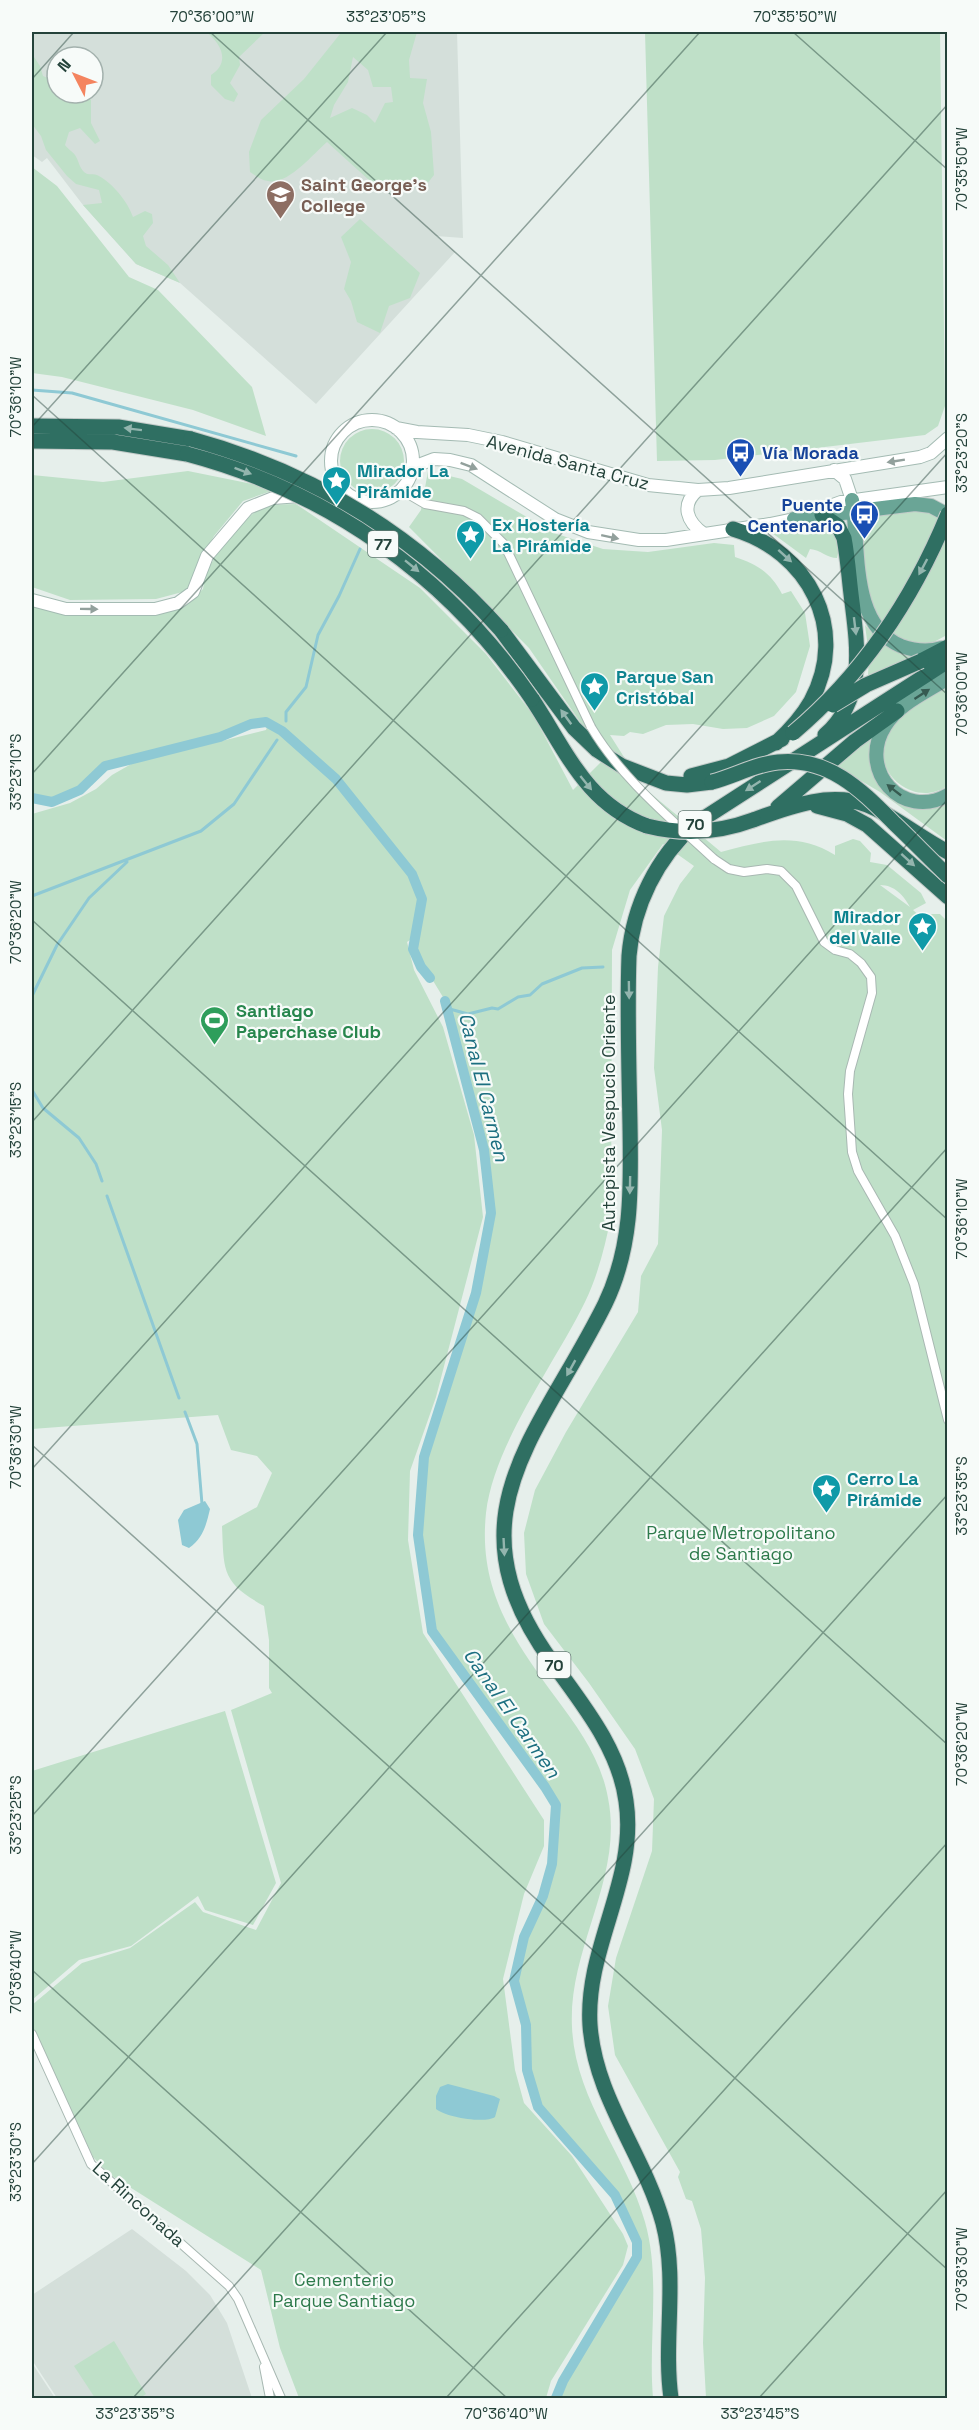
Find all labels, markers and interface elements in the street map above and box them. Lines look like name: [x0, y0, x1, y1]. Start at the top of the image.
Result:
text: 70°36'00"W: [170, 7, 254, 26]
text: 33°23'05"S: [346, 7, 426, 26]
text: 70°35'50"W: [753, 7, 837, 26]
north arrow: [45, 45, 105, 105]
text: N: [53, 54, 76, 76]
text: 70°35'50"W: [952, 127, 971, 211]
place label: Saint George's College: [301, 173, 427, 217]
school or university icon: Saint George's College: [264, 178, 296, 220]
text: 70°36'10"W: [6, 356, 25, 438]
text: 33°23'20"S: [952, 413, 971, 493]
one-way arrow: [123, 424, 142, 433]
street label: Avenida Santa Cruz: [484, 429, 652, 495]
bus stop icon: Vía Morada: [725, 436, 757, 478]
place label: Vía Morada: [762, 441, 859, 464]
one-way arrow: [886, 456, 905, 465]
place label: Mirador La Pirámide: [357, 459, 450, 503]
one-way arrow: [460, 461, 478, 471]
place icon: Mirador La Pirámide: [320, 464, 352, 506]
one-way arrow: [234, 467, 252, 477]
place label: Puente Centenario: [747, 493, 843, 537]
bus stop icon: Puente Centenario: [848, 498, 880, 540]
place label: Ex Hostería La Pirámide: [492, 513, 592, 557]
place icon: Ex Hostería La Pirámide: [455, 518, 487, 560]
road number: 77: [368, 531, 398, 557]
one-way arrow: [601, 533, 620, 542]
one-way arrow: [777, 549, 792, 562]
one-way arrow: [918, 559, 928, 576]
one-way arrow: [404, 560, 420, 573]
one-way arrow: [80, 604, 99, 614]
one-way arrow: [850, 616, 860, 635]
text: 70°36'00"W: [952, 652, 971, 736]
place label: Parque San Cristóbal: [616, 665, 714, 709]
place icon: Parque San Cristóbal: [579, 670, 611, 712]
one-way arrow: [914, 689, 930, 700]
one-way arrow: [561, 710, 573, 725]
text: 33°23'10"S: [6, 733, 25, 811]
one-way arrow: [580, 775, 593, 791]
one-way arrow: [745, 780, 761, 791]
one-way arrow: [886, 785, 901, 797]
road number: 70: [678, 811, 712, 837]
one-way arrow: [900, 853, 915, 866]
text: 70°36'20"W: [6, 880, 25, 964]
place label: Mirador del Valle: [829, 905, 901, 949]
place icon: Mirador del Valle: [906, 910, 938, 952]
one-way arrow: [624, 981, 633, 1000]
street label: Autopista Vespucio Oriente: [597, 994, 620, 1232]
place label: Santiago Paperchase Club: [236, 999, 381, 1043]
sports icon: Santiago Paperchase Club: [199, 1004, 231, 1046]
water label: Canal El Carmen: [453, 1010, 515, 1165]
text: 33°23'15"S: [6, 1082, 25, 1158]
one-way arrow: [625, 1176, 635, 1195]
text: 70°36'10"W: [952, 1178, 971, 1260]
one-way arrow: [566, 1360, 576, 1377]
text: 70°36'30"W: [6, 1405, 25, 1489]
text: 33°23'35"S: [952, 1456, 971, 1536]
place label: Cerro La Pirámide: [847, 1467, 922, 1511]
place icon: Cerro La Pirámide: [810, 1472, 842, 1514]
park label: Parque Metropolitano de Santiago: [646, 1521, 836, 1565]
one-way arrow: [499, 1538, 508, 1557]
water label: Canal El Carmen: [458, 1643, 567, 1784]
road number: 70: [538, 1652, 570, 1678]
text: 70°36'20"W: [952, 1702, 971, 1786]
text: 33°23'25"S: [6, 1775, 25, 1855]
text: 70°36'40"W: [6, 1930, 25, 2014]
text: 33°23'30"S: [6, 2122, 25, 2202]
street label: La Rinconada: [88, 2156, 190, 2252]
text: 70°36'30"W: [952, 2227, 971, 2311]
park label: Cementerio Parque Santiago: [273, 2268, 415, 2312]
text: 33°23'35"S: [95, 2404, 175, 2423]
text: 70°36'40"W: [464, 2404, 548, 2423]
text: 33°23'45"S: [721, 2404, 799, 2423]

